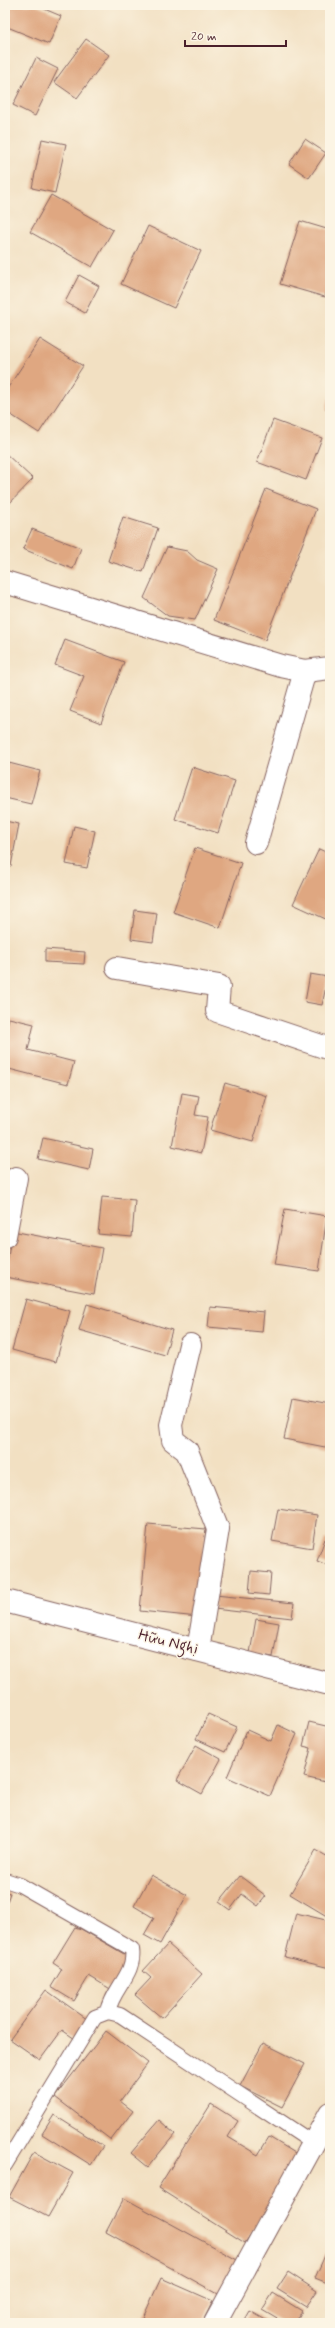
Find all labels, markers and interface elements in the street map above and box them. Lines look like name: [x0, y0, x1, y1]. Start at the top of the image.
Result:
scale bar: [185, 22, 286, 48]
text: 20 m: [191, 29, 217, 45]
street label: Hữu Nghị: [136, 1625, 200, 1661]

